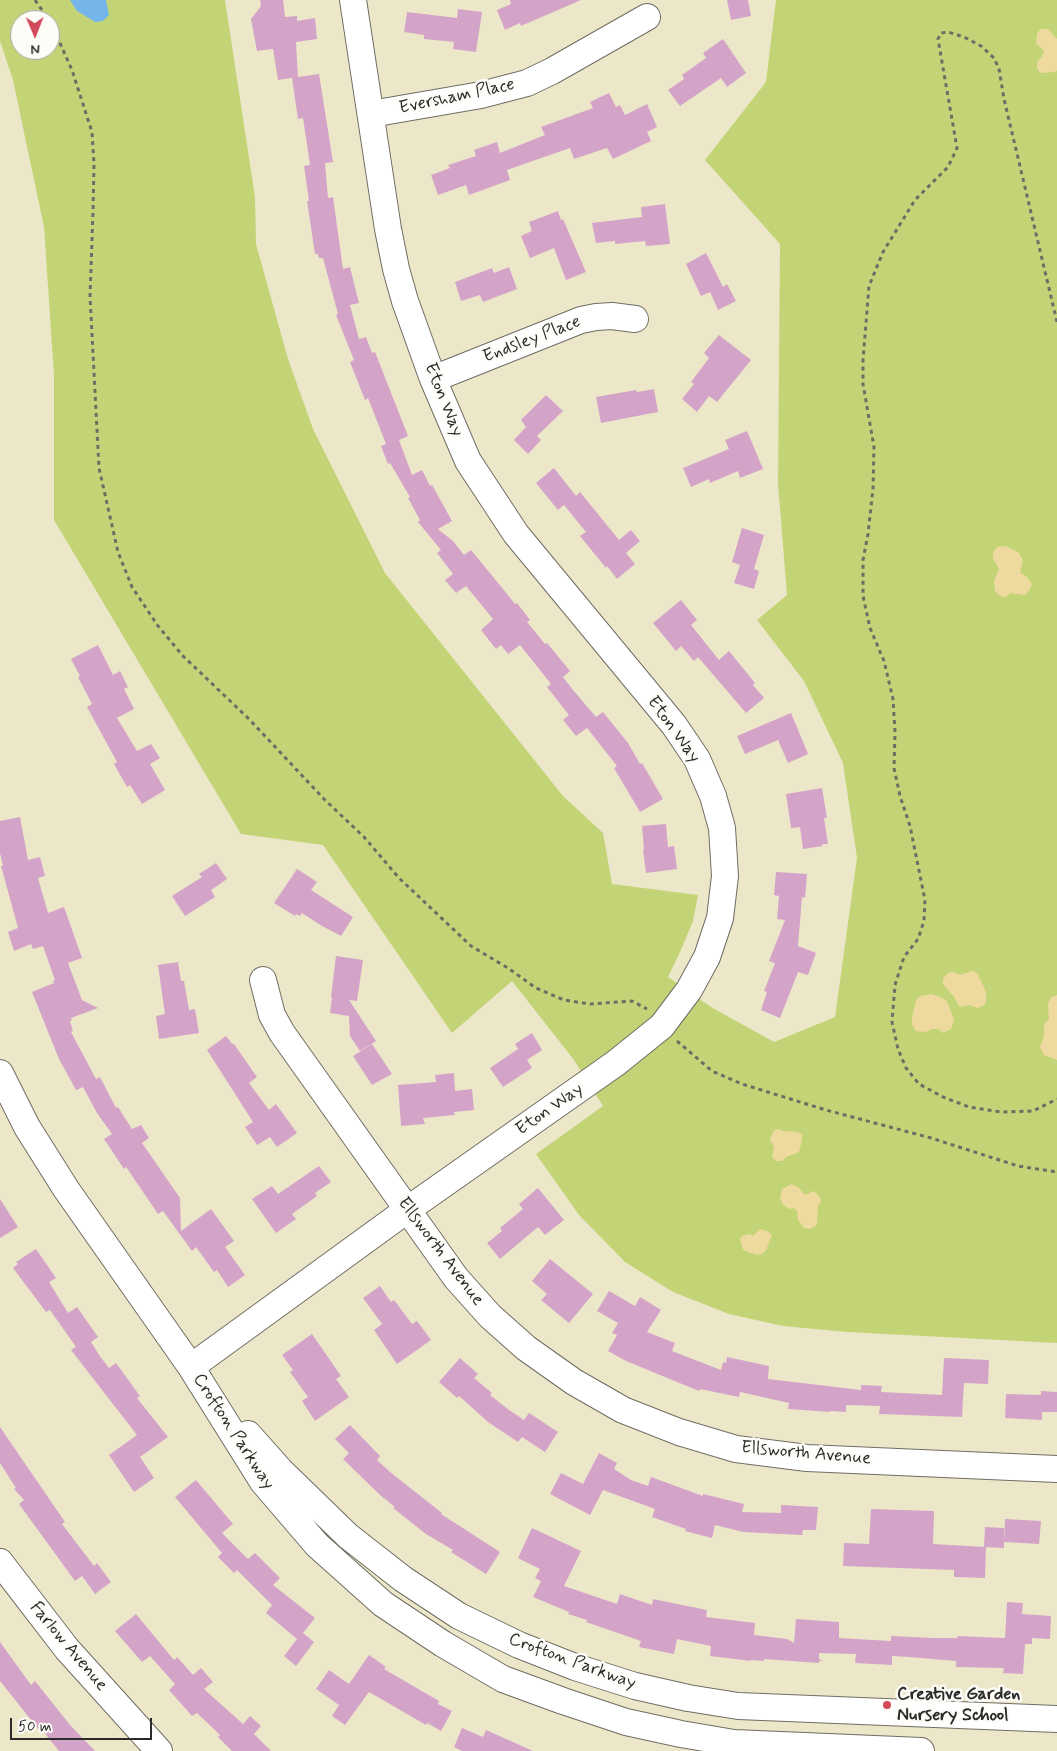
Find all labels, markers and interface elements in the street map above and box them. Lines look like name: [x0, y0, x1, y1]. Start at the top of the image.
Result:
north arrow: [10, 10, 60, 60]
text: N: [30, 40, 40, 58]
street label: Eversham Place: [397, 74, 517, 120]
street label: Endsley Place: [480, 312, 584, 368]
street label: Eton Way: [419, 360, 467, 440]
street label: Eton Way: [642, 692, 704, 768]
street label: Eton Way: [512, 1079, 588, 1141]
street label: Ellsworth Avenue: [392, 1193, 488, 1311]
street label: Crofton Parkway: [187, 1370, 279, 1494]
street label: Ellsworth Avenue: [740, 1438, 872, 1470]
street label: Farlow Avenue: [24, 1598, 112, 1696]
street label: Crofton Parkway: [505, 1629, 639, 1695]
place label: Creative Garden Nursery School: [897, 1684, 1020, 1726]
marker: Creative Garden Nursery School: [881, 1699, 893, 1711]
scale bar: [12, 1708, 155, 1740]
text: 50 m: [18, 1717, 52, 1737]

